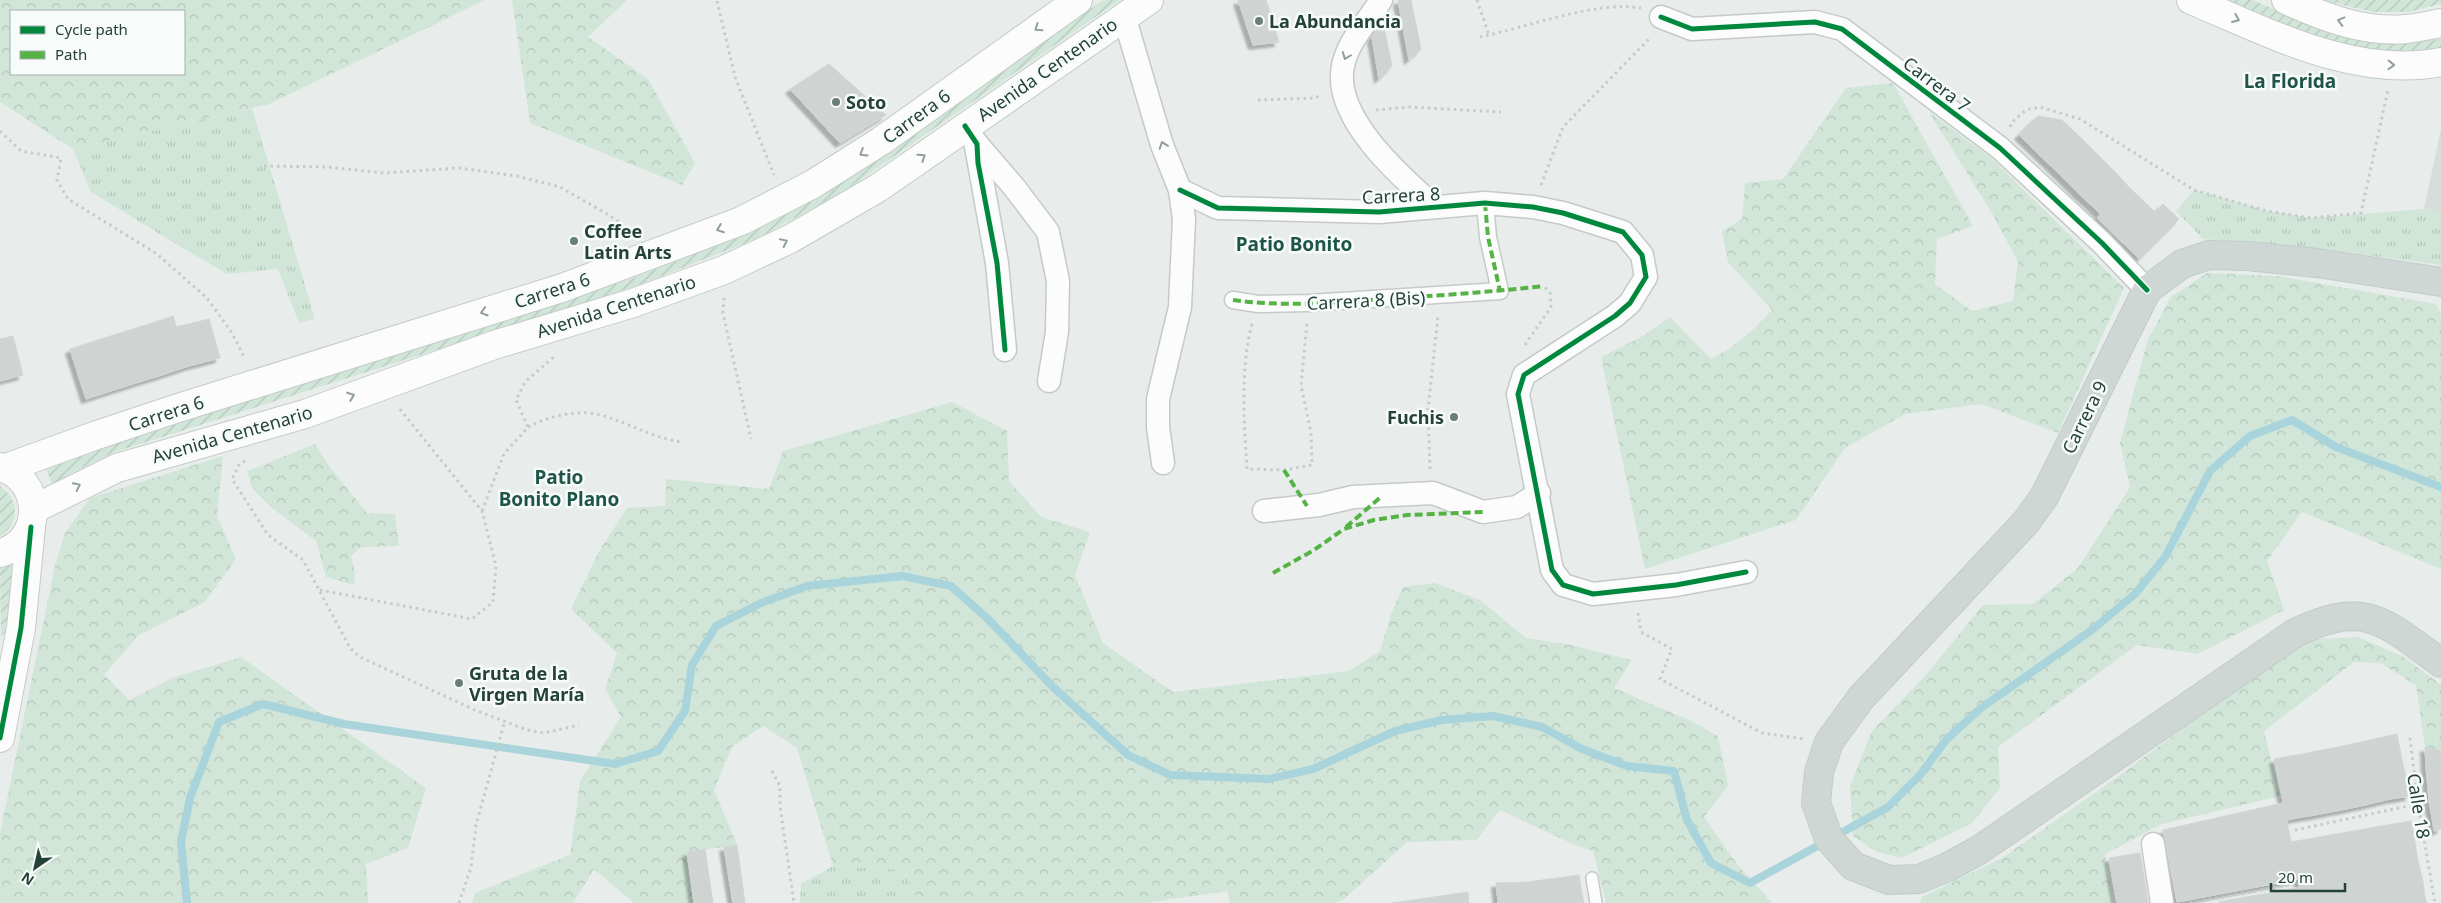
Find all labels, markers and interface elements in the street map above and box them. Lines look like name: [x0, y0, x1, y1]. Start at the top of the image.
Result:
place label: La Abundancia: [1269, 9, 1401, 33]
legend: [10, 10, 185, 75]
street label: Avenida Centenario: [972, 12, 1122, 126]
one-way arrow: [2231, 12, 2240, 23]
marker: La Abundancia: [1253, 15, 1265, 27]
one-way arrow: [2337, 16, 2346, 27]
text: Cycle path: [55, 19, 128, 39]
one-way arrow: [1034, 22, 1044, 31]
text: Path: [55, 44, 87, 64]
one-way arrow: [1342, 51, 1352, 60]
street label: Carrera 7: [1899, 51, 1975, 117]
one-way arrow: [2387, 59, 2395, 70]
district label: La Florida: [2244, 68, 2336, 94]
street label: Carrera 6: [877, 83, 955, 149]
place label: Soto: [846, 90, 886, 114]
marker: Soto: [830, 96, 842, 108]
one-way arrow: [1159, 141, 1169, 149]
one-way arrow: [859, 146, 868, 156]
one-way arrow: [916, 154, 926, 163]
street label: Carrera 8: [1361, 181, 1441, 209]
place label: Coffee Latin Arts: [584, 219, 672, 264]
one-way arrow: [716, 223, 725, 233]
district label: Patio Bonito: [1236, 231, 1352, 257]
marker: Coffee Latin Arts: [568, 235, 580, 247]
one-way arrow: [779, 238, 788, 248]
street label: Carrera 6: [511, 266, 593, 314]
street label: Avenida Centenario: [533, 269, 699, 343]
street label: Carrera 8 (Bis): [1306, 285, 1426, 315]
one-way arrow: [480, 306, 489, 316]
street label: Carrera 9: [2056, 377, 2112, 457]
street label: Carrera 6: [125, 389, 207, 437]
one-way arrow: [346, 392, 355, 403]
street label: Avenida Centenario: [149, 400, 315, 468]
place label: Fuchis: [1387, 405, 1444, 429]
marker: Fuchis: [1448, 411, 1460, 423]
district label: Patio Bonito Plano: [499, 464, 619, 512]
one-way arrow: [72, 482, 81, 492]
place label: Gruta de la Virgen María: [469, 661, 584, 706]
marker: Gruta de la Virgen María: [453, 677, 465, 689]
street label: Calle 18: [2402, 771, 2436, 841]
north arrow: [10, 843, 60, 893]
scale bar: [2271, 860, 2345, 892]
text: 20 m: [2278, 867, 2313, 887]
text: N: [17, 868, 37, 890]

